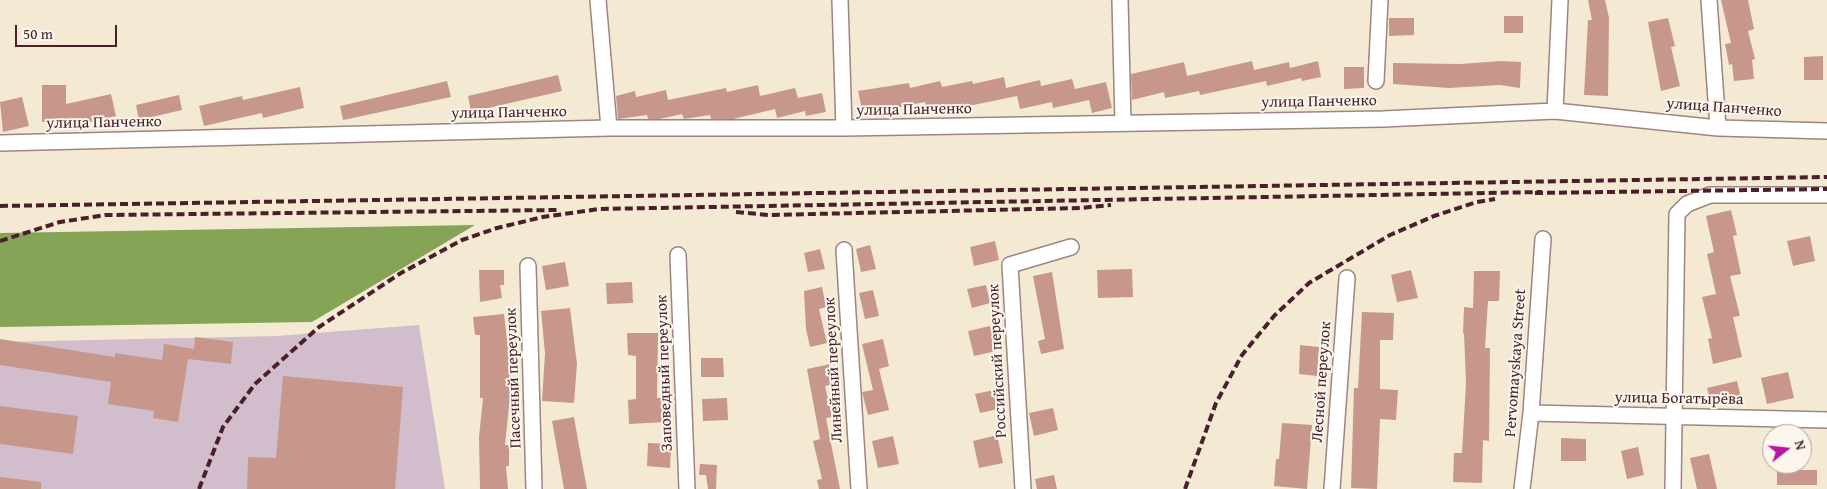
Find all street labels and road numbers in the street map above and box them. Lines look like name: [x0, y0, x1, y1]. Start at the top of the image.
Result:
street label: улица Панченко: [1261, 91, 1377, 113]
street label: улица Панченко: [1666, 94, 1782, 122]
street label: улица Панченко: [856, 99, 972, 121]
street label: улица Панченко: [451, 102, 567, 124]
street label: улица Панченко: [46, 112, 162, 134]
street label: Российский переулок: [984, 284, 1012, 438]
street label: Pervomayskaya Street: [1501, 288, 1531, 438]
street label: Заповедный переулок: [653, 294, 677, 452]
street label: Линейный переулок: [821, 297, 847, 443]
street label: Пасечный переулок: [502, 307, 526, 449]
street label: Лесной переулок: [1308, 321, 1336, 443]
street label: улица Богатырёва: [1614, 388, 1744, 410]

